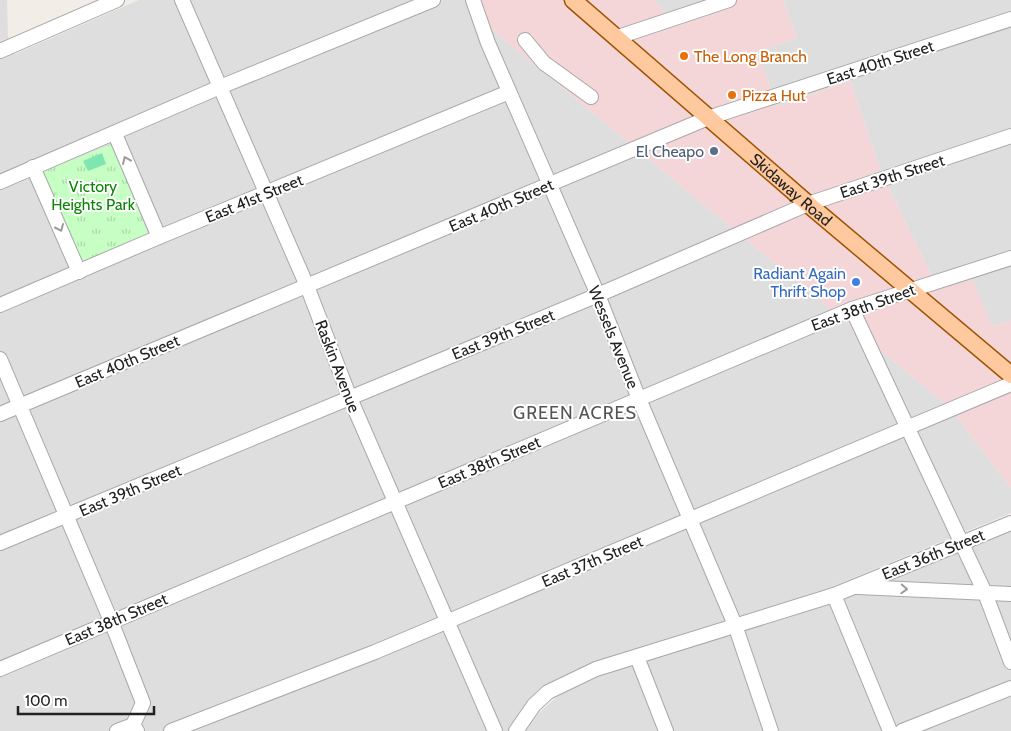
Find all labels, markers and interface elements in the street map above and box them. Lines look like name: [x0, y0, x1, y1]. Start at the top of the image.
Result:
street label: East 40th Street: [824, 36, 937, 89]
place label: The Long Branch: [694, 47, 807, 66]
marker: The Long Branch: [678, 50, 690, 62]
place label: Pizza Hut: [742, 86, 806, 105]
marker: Pizza Hut: [726, 89, 738, 101]
place label: El Cheapo: [636, 142, 704, 161]
marker: El Cheapo: [708, 145, 720, 157]
street label: Skidaway Road: [746, 149, 836, 230]
street label: East 39th Street: [838, 150, 947, 202]
one-way arrow: [121, 156, 132, 165]
street label: East 41st Street: [203, 170, 306, 227]
street label: East 40th Street: [446, 175, 557, 236]
park label: Victory Heights Park: [51, 177, 136, 214]
one-way arrow: [53, 223, 64, 232]
place label: Radiant Again Thrift Shop: [753, 264, 846, 301]
marker: Radiant Again Thrift Shop: [850, 276, 862, 288]
street label: East 38th Street: [809, 280, 918, 335]
street label: Wessels Avenue: [584, 283, 643, 391]
street label: East 39th Street: [449, 305, 558, 364]
street label: Raskin Avenue: [311, 317, 364, 415]
street label: East 40th Street: [72, 331, 183, 392]
district label: GREEN ACRES: [513, 402, 637, 424]
street label: East 38th Street: [435, 432, 544, 493]
street label: East 39th Street: [76, 460, 184, 520]
street label: East 36th Street: [879, 525, 988, 584]
street label: East 37th Street: [539, 531, 646, 591]
one-way arrow: [900, 584, 908, 595]
street label: East 38th Street: [62, 589, 171, 650]
scale bar: [18, 684, 154, 716]
text: 100 m: [25, 692, 67, 710]

